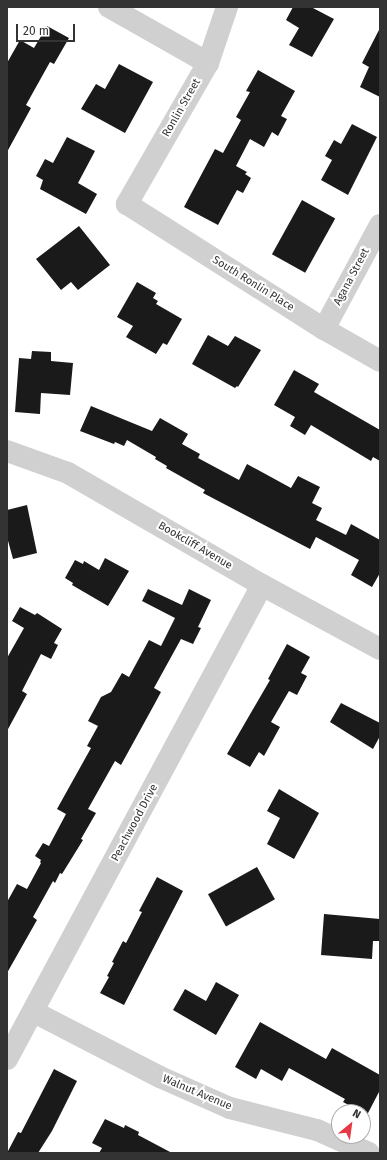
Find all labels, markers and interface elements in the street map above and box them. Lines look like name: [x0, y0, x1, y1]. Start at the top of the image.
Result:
scale bar: [18, 16, 77, 42]
text: 20 m: [23, 24, 49, 38]
street label: Ronlin Street: [160, 77, 204, 139]
street label: Agana Street: [331, 246, 373, 308]
street label: South Ronlin Place: [210, 254, 296, 314]
street label: Bookcliff Avenue: [156, 519, 234, 573]
street label: Peachwood Drive: [109, 782, 161, 864]
street label: Walnut Avenue: [160, 1072, 234, 1114]
north arrow: [331, 1104, 371, 1144]
text: N: [350, 1106, 363, 1121]

